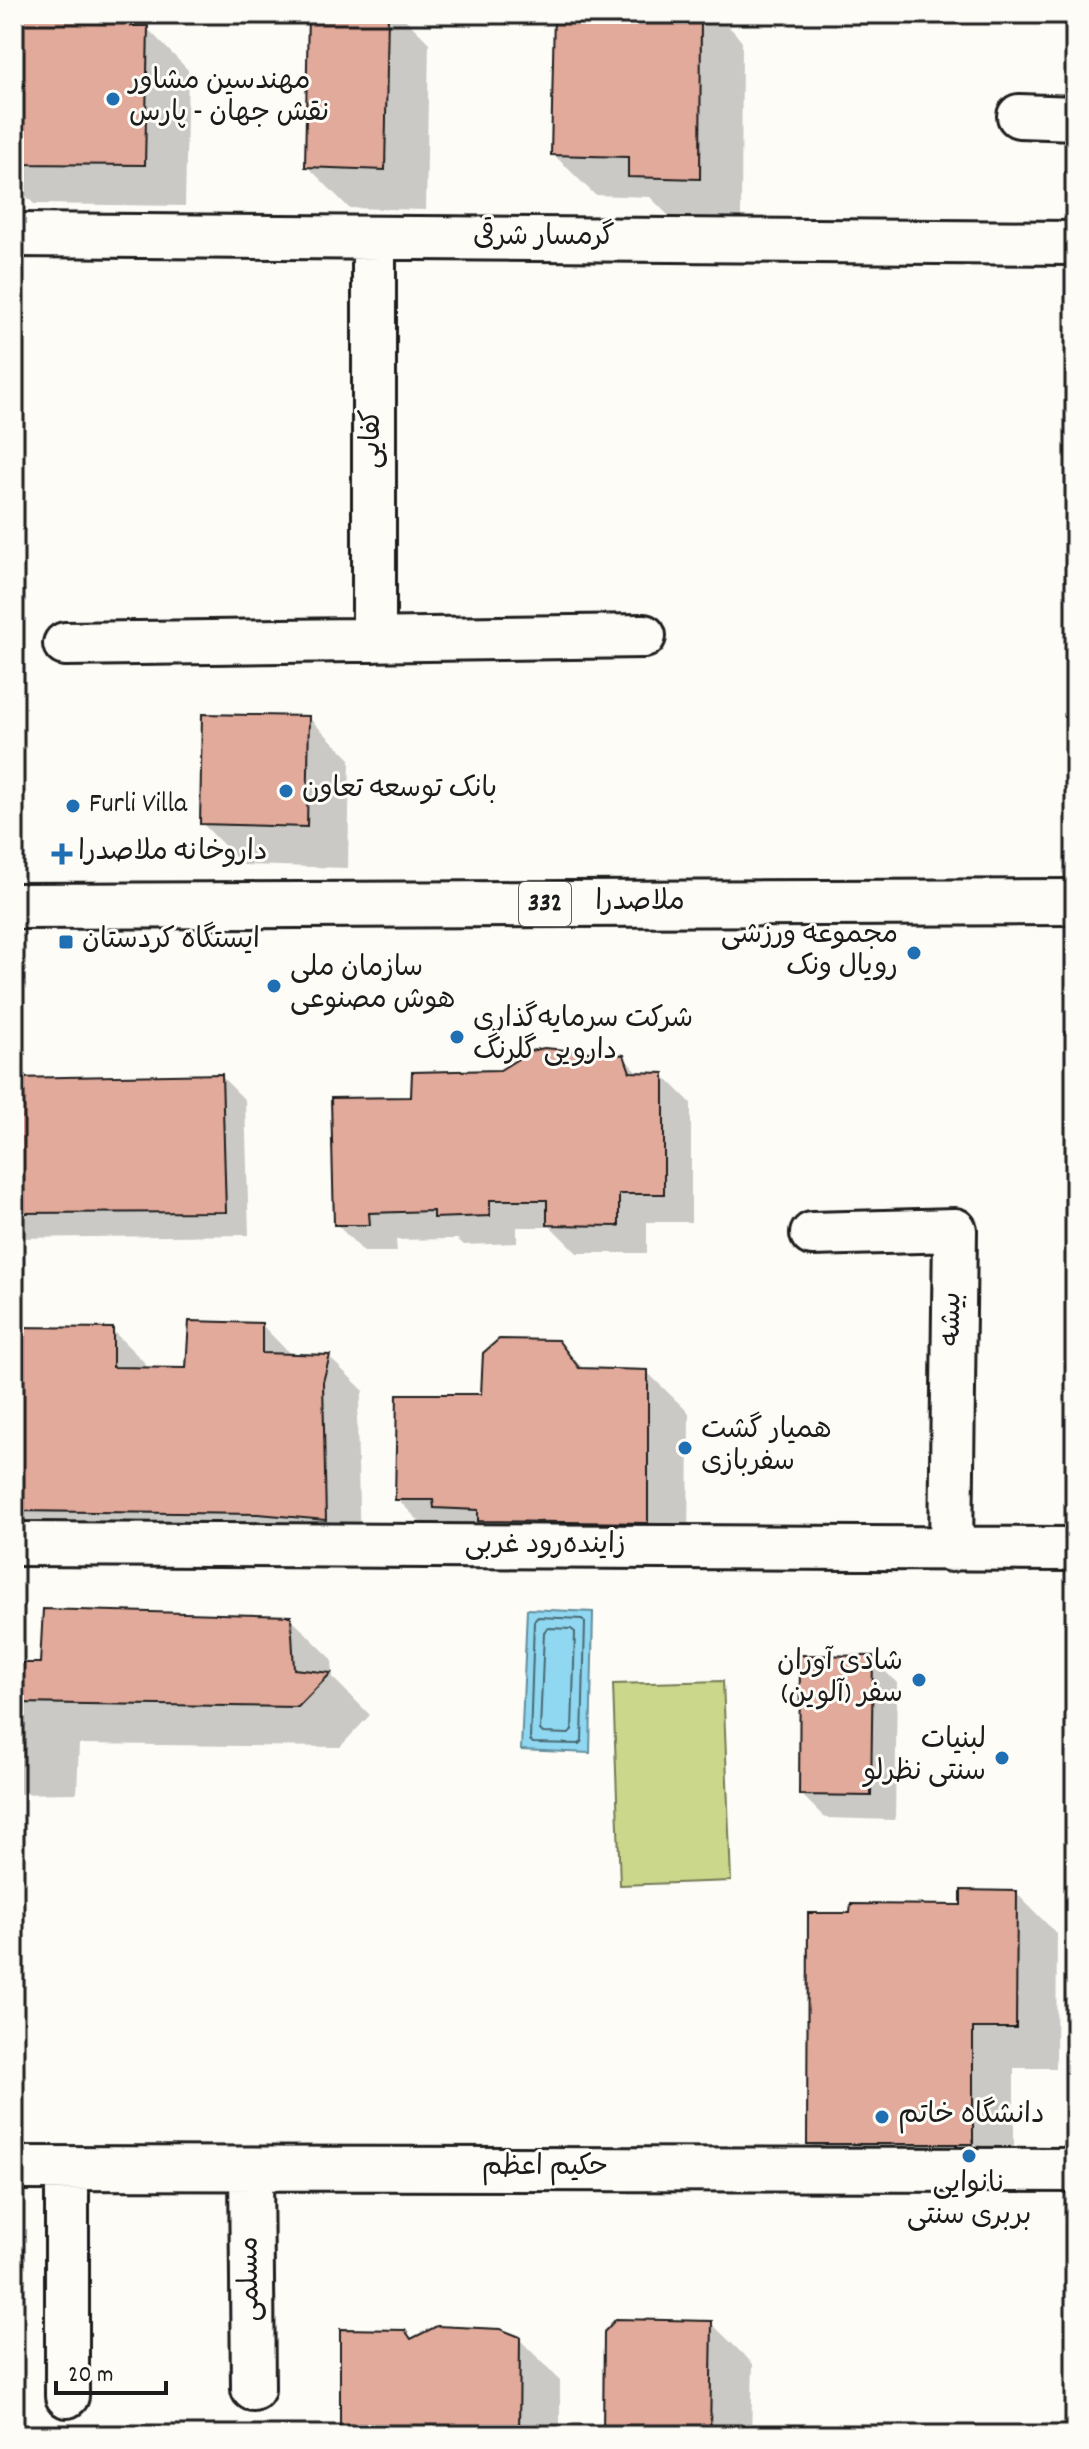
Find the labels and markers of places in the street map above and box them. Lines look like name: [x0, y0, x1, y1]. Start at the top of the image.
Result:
place label: مهندسین مشاور نقش جهان - پارس: [127, 63, 329, 135]
marker: مهندسین مشاور نقش جهان - پارس: [104, 90, 122, 108]
place label: بانک توسعه تعاون: [302, 771, 497, 811]
marker: بانک توسعه تعاون: [277, 782, 295, 800]
place label: Furli Villa: [89, 786, 188, 826]
marker: Furli Villa: [64, 797, 82, 815]
place label: داروخانه ملاصدرا: [78, 834, 268, 874]
marker: داروخانه ملاصدرا: [53, 845, 71, 863]
place label: مجموعه ورزشی رویال ونک: [721, 917, 898, 989]
place label: ایستگاه کردستان: [82, 921, 260, 962]
marker: ایستگاه کردستان: [57, 933, 75, 951]
marker: مجموعه ورزشی رویال ونک: [905, 944, 923, 962]
place label: سازمان ملی هوش مصنوعی: [290, 950, 455, 1022]
marker: سازمان ملی هوش مصنوعی: [265, 977, 283, 995]
place label: شرکت سرمایه‌گذاری دارویی گلرنگ: [473, 1000, 693, 1073]
marker: شرکت سرمایه‌گذاری دارویی گلرنگ: [448, 1028, 466, 1046]
place label: همیار گشت سفربازی: [701, 1411, 832, 1484]
marker: همیار گشت سفربازی: [676, 1439, 694, 1457]
place label: شادی آوران سفر (آلوین): [777, 1644, 903, 1716]
marker: شادی آوران سفر (آلوین): [910, 1671, 928, 1689]
place label: لبنیات سنتی نظرلو: [862, 1722, 986, 1794]
marker: لبنیات سنتی نظرلو: [993, 1749, 1011, 1767]
place label: دانشگاه خاتم: [898, 2096, 1044, 2137]
marker: دانشگاه خاتم: [873, 2108, 891, 2126]
marker: نانوایی بربری سنتی: [960, 2147, 978, 2165]
place label: نانوایی بربری سنتی: [907, 2166, 1031, 2238]

